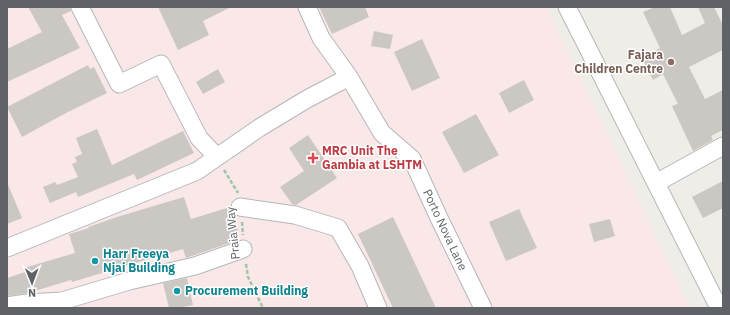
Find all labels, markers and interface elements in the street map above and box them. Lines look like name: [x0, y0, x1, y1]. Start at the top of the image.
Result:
place label: Fajara Children Centre: [574, 47, 663, 76]
marker: Fajara Children Centre: [666, 57, 676, 67]
place label: MRC Unit The Gambia at LSHTM: [322, 143, 422, 172]
marker: MRC Unit The Gambia at LSHTM: [307, 152, 319, 164]
street label: Porto Nova Lane: [420, 187, 471, 273]
street label: Praia Way: [222, 206, 243, 260]
place label: Harr Freeya Njai Building: [103, 246, 175, 275]
marker: Harr Freeya Njai Building: [90, 256, 100, 266]
north arrow: [12, 263, 52, 303]
place label: Procurement Building: [185, 283, 308, 298]
text: N: [28, 286, 36, 300]
marker: Procurement Building: [172, 286, 182, 296]

